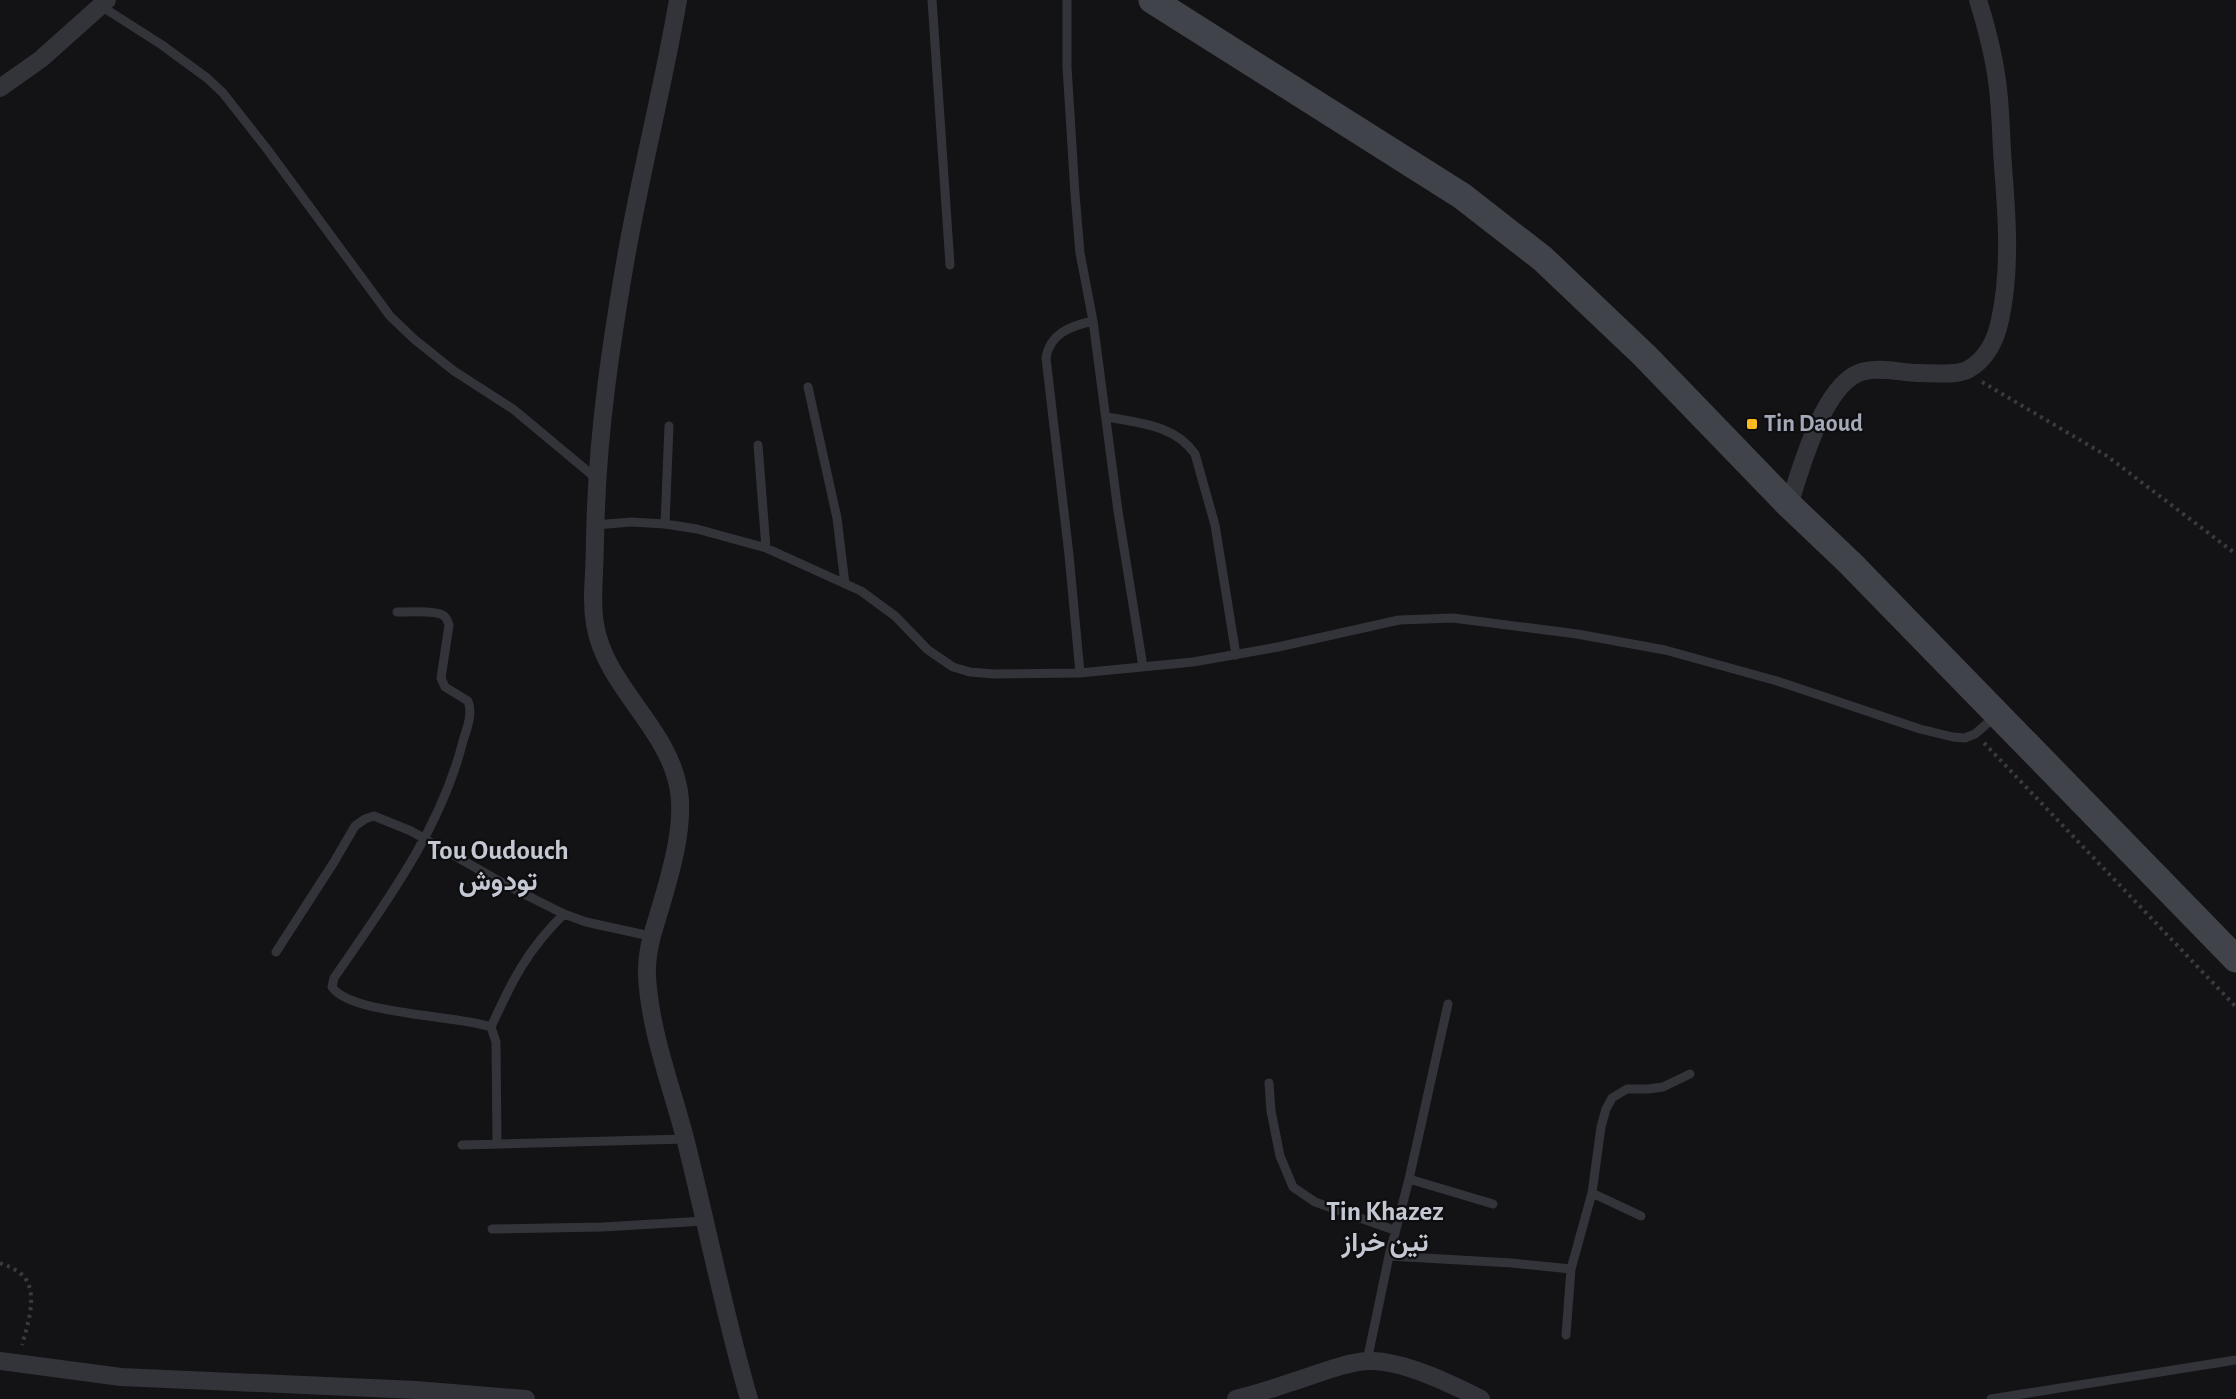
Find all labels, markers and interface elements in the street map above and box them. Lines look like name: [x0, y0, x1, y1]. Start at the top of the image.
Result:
place label: Tin Daoud: [1764, 412, 1863, 436]
marker: Tin Daoud: [1745, 417, 1759, 431]
district label: Tou Oudouch تودوش: [427, 837, 569, 898]
district label: Tin Khazez تين خراز: [1326, 1198, 1444, 1259]

